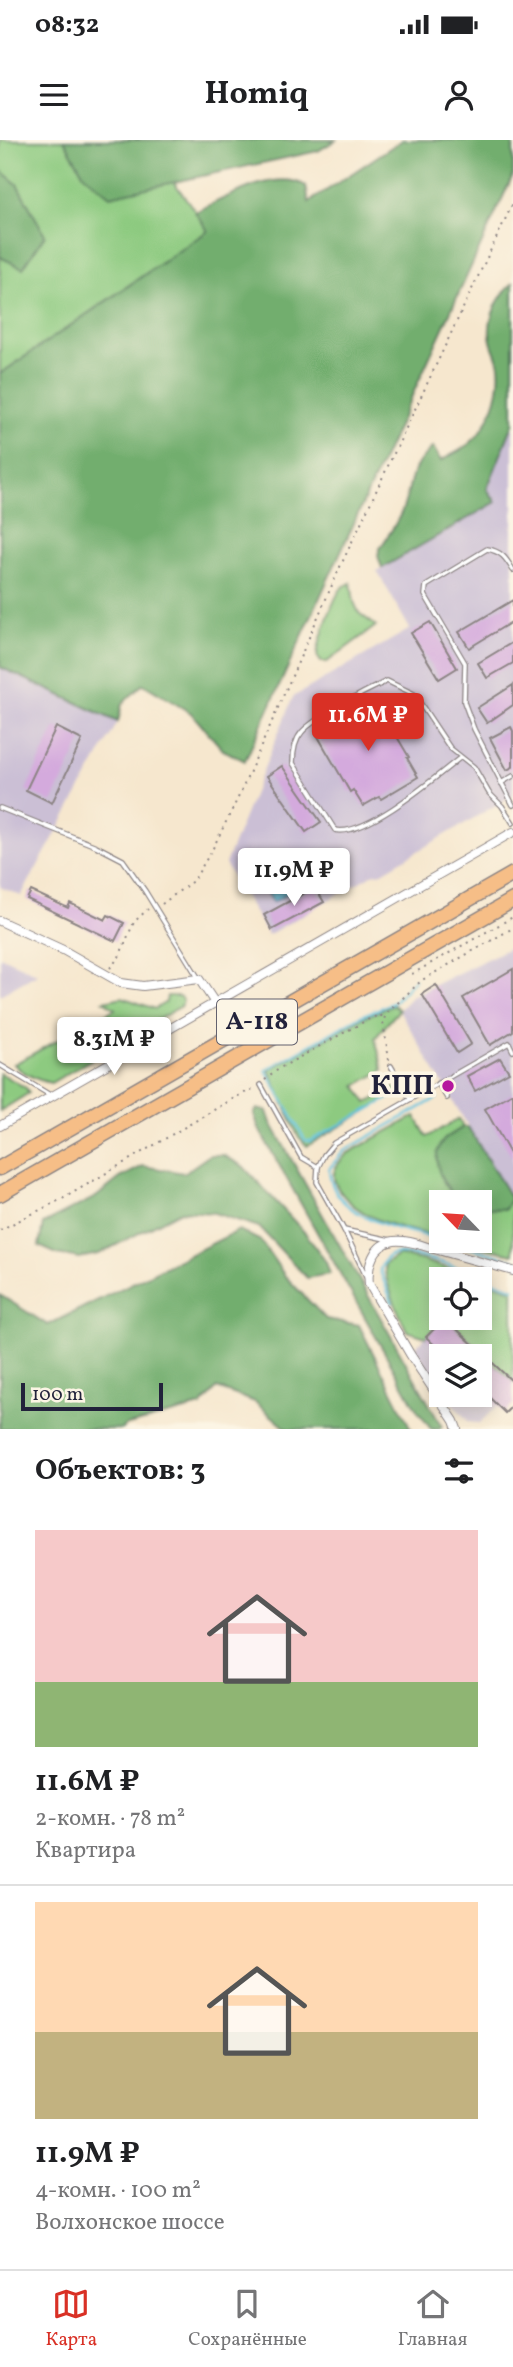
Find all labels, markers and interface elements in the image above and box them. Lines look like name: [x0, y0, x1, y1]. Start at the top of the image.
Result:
text: 08:32: [35, 7, 99, 43]
text: Homiq: [205, 73, 308, 117]
icon: menu: [35, 76, 73, 114]
icon: person: [440, 76, 478, 114]
pin: 11.6M ₽: [303, 694, 433, 753]
text: 11.6M ₽: [328, 700, 408, 732]
pin: 11.9M ₽: [229, 848, 359, 908]
text: 11.9M ₽: [254, 855, 334, 887]
road number: А-118: [217, 1000, 297, 1044]
pin: 8.31M ₽: [49, 1018, 179, 1077]
text: 8.31M ₽: [73, 1024, 155, 1056]
place label: КПП: [370, 1067, 434, 1106]
marker: КПП: [440, 1078, 456, 1094]
north arrow: [429, 1190, 492, 1253]
map controls: [429, 1190, 492, 1407]
button: locate: [429, 1267, 492, 1330]
button: layers: [429, 1344, 492, 1407]
scale bar: [21, 1380, 163, 1412]
text: 100 m: [32, 1382, 83, 1408]
text: Объектов: 3: [35, 1450, 205, 1492]
icon: filters: [440, 1452, 478, 1490]
icon: home: [194, 1576, 320, 1702]
text: 11.6M ₽: [35, 1761, 140, 1803]
text: 2-комн. · 78 m²: [35, 1803, 185, 1835]
text: Квартира: [35, 1835, 136, 1867]
icon: home: [194, 1948, 320, 2074]
text: 11.9M ₽: [35, 2133, 140, 2175]
text: 4-комн. · 100 m²: [35, 2175, 201, 2207]
text: Волхонское шоссе: [35, 2207, 225, 2239]
tab: Карта: [46, 2285, 97, 2353]
tab: Сохранённые: [188, 2285, 307, 2353]
tab: Главная: [398, 2285, 467, 2353]

